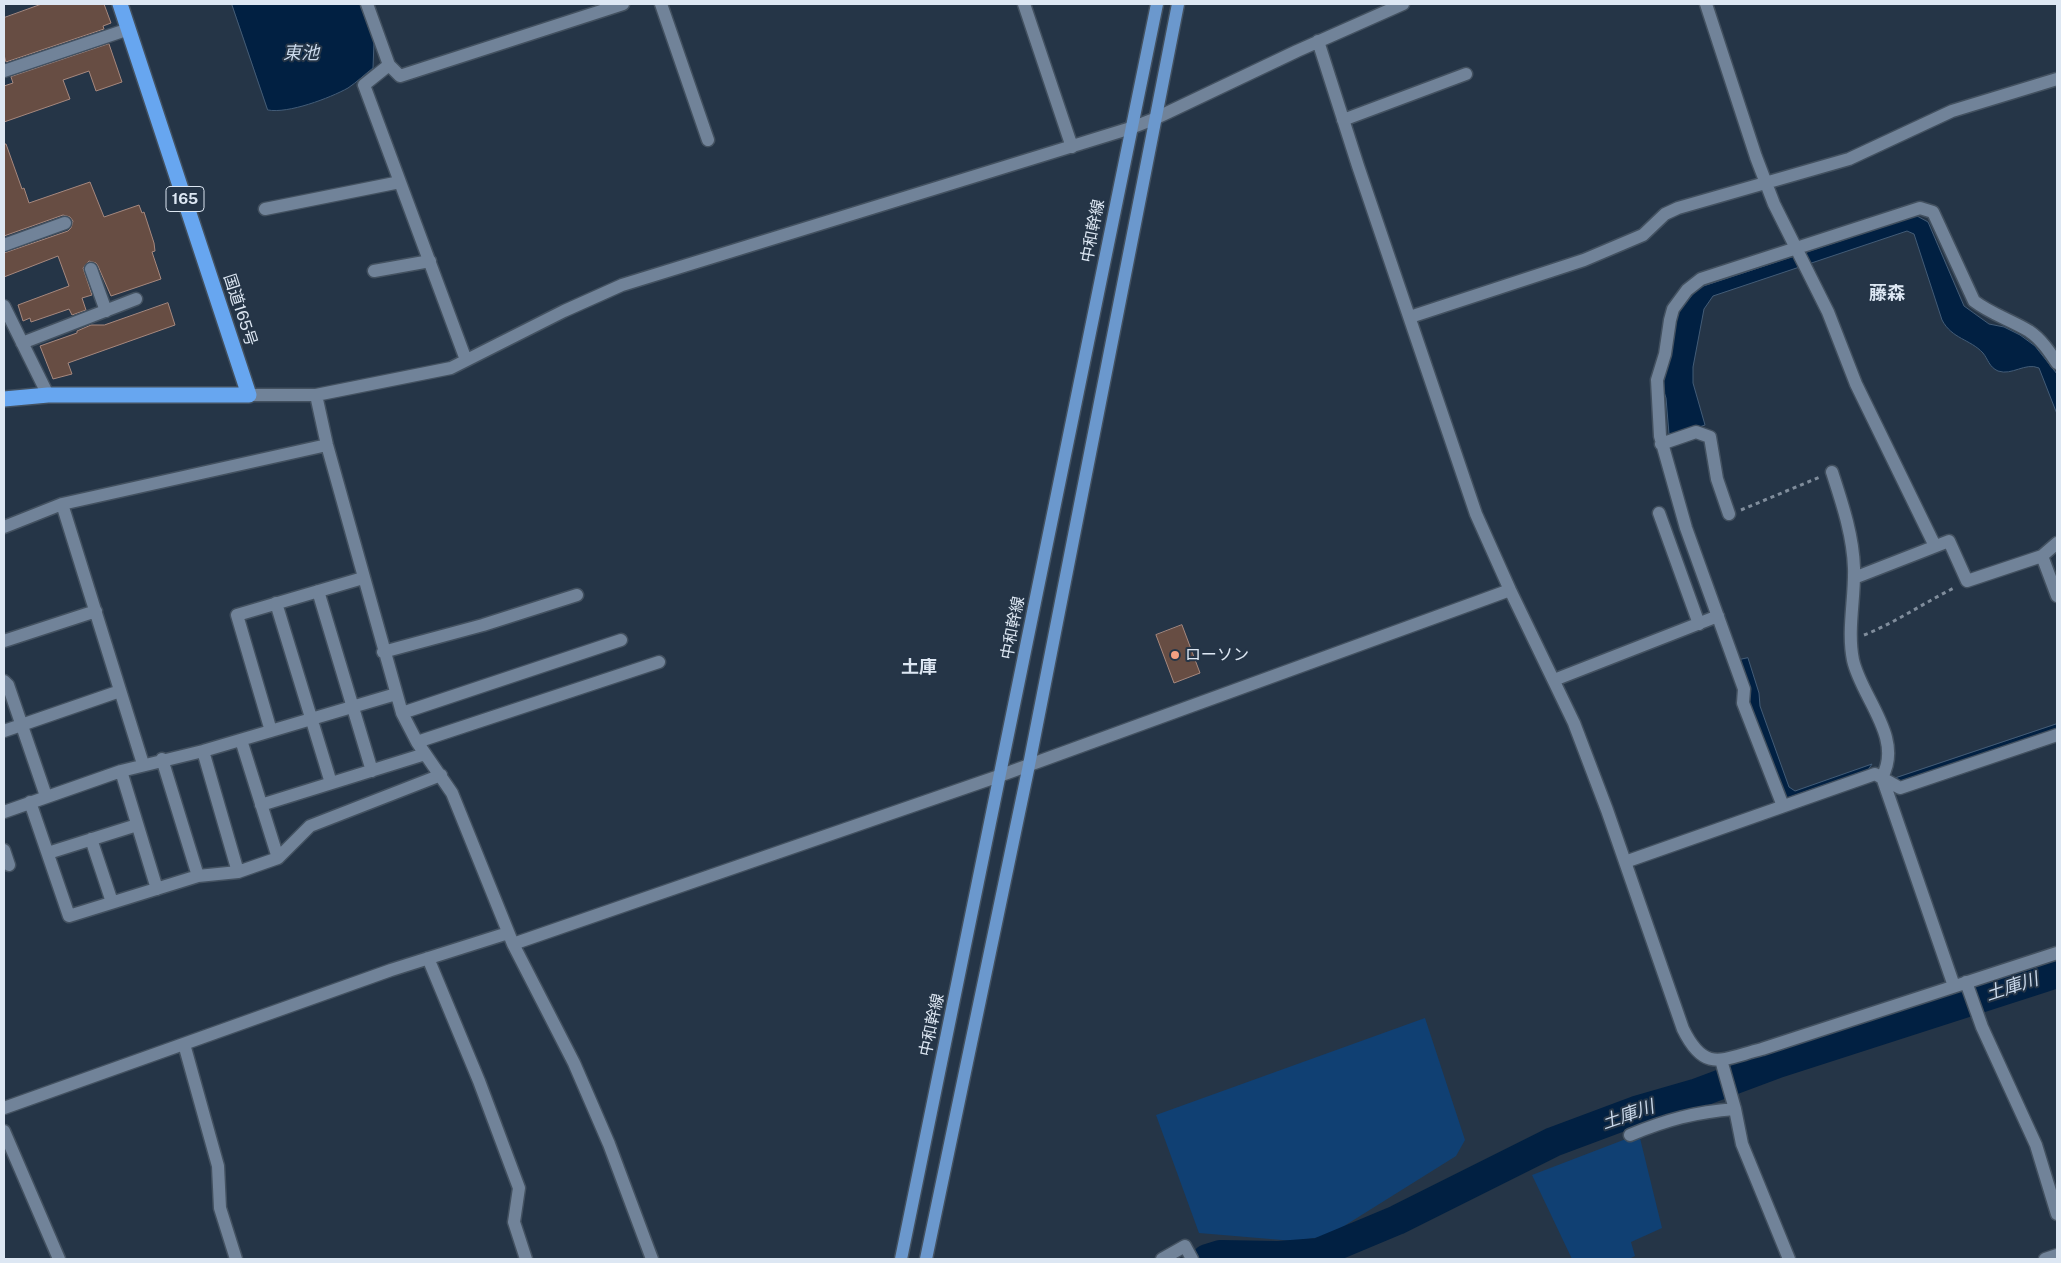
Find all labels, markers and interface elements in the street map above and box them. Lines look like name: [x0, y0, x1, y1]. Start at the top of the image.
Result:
water label: 東池: [283, 42, 319, 64]
road number: 165: [166, 186, 204, 212]
street label: 中和幹線: [1077, 198, 1109, 264]
street label: 国道165号: [219, 272, 261, 348]
district label: 藤森: [1869, 282, 1905, 304]
street label: 中和幹線: [997, 595, 1029, 661]
place label: ローソン: [1185, 645, 1249, 665]
marker: ローソン: [1169, 649, 1181, 661]
district label: 土庫: [901, 656, 937, 678]
water label: 土庫川: [1983, 968, 2041, 1006]
street label: 中和幹線: [916, 992, 948, 1058]
water label: 土庫川: [1599, 1096, 1657, 1134]

